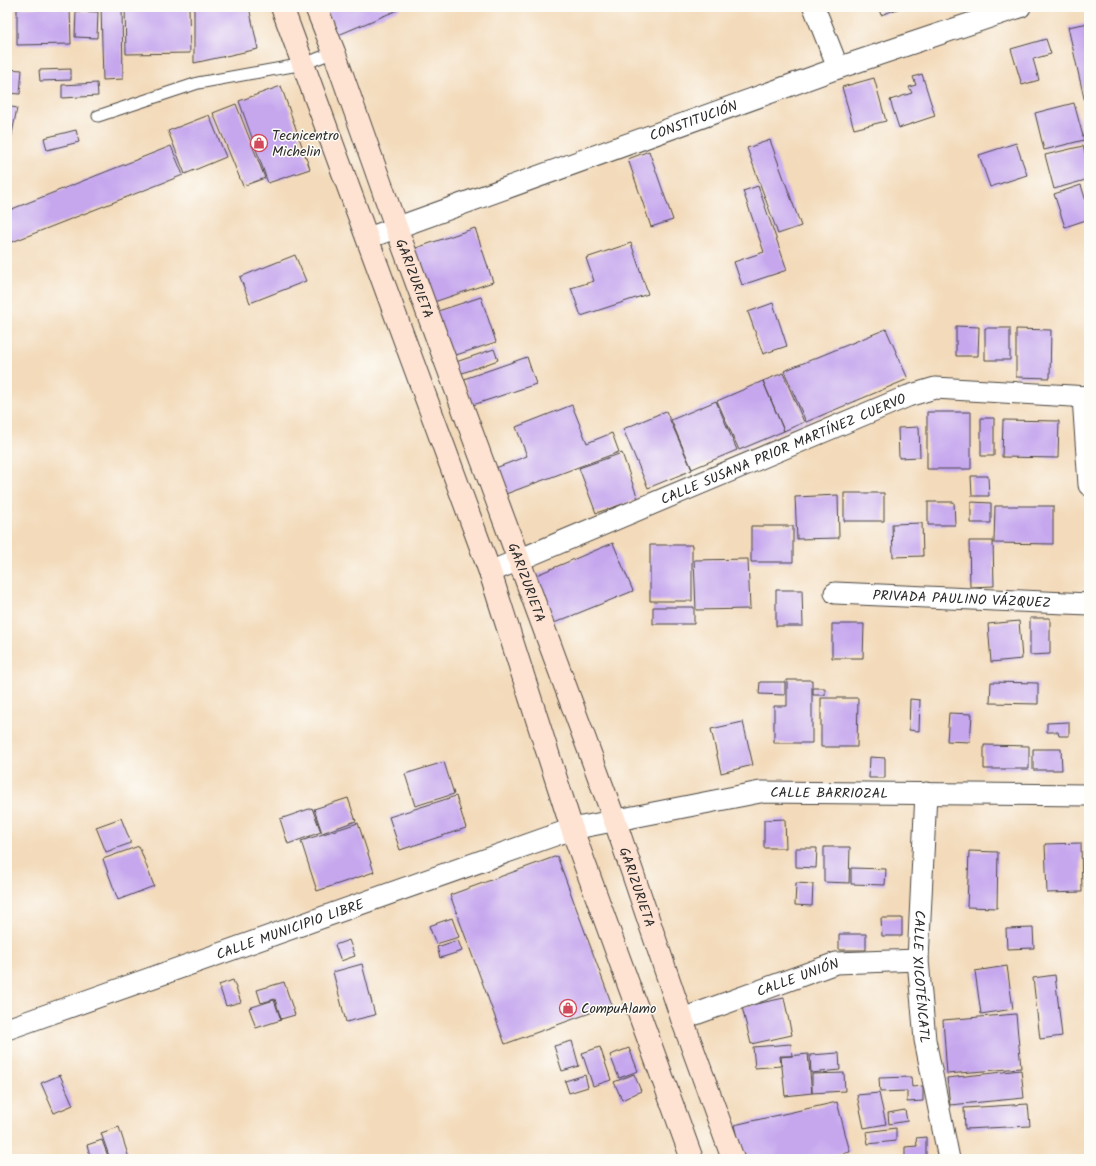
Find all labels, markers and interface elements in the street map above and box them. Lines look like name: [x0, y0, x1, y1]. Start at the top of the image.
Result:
street label: CONSTITUCIÓN: [647, 95, 741, 147]
place label: Tecnicentro Michelin: [272, 125, 339, 163]
shop icon: Tecnicentro Michelin: [249, 133, 269, 153]
street label: GARIZURIETA: [389, 236, 439, 322]
street label: CALLE SUSANA PRIOR MARTÍNEZ CUERVO: [657, 388, 910, 511]
street label: GARIZURIETA: [501, 540, 551, 626]
street label: PRIVADA PAULINO VÁZQUEZ: [872, 585, 1051, 614]
street label: CALLE BARRIOZAL: [770, 782, 888, 805]
street label: GARIZURIETA: [613, 844, 660, 930]
street label: CALLE MUNICIPIO LIBRE: [213, 893, 368, 966]
street label: CALLE XICOTÉNCATL: [906, 910, 935, 1044]
street label: CALLE UNIÓN: [754, 953, 843, 1003]
shop icon: CompuAlamo: [558, 998, 578, 1018]
place label: CompuAlamo: [581, 998, 656, 1020]

